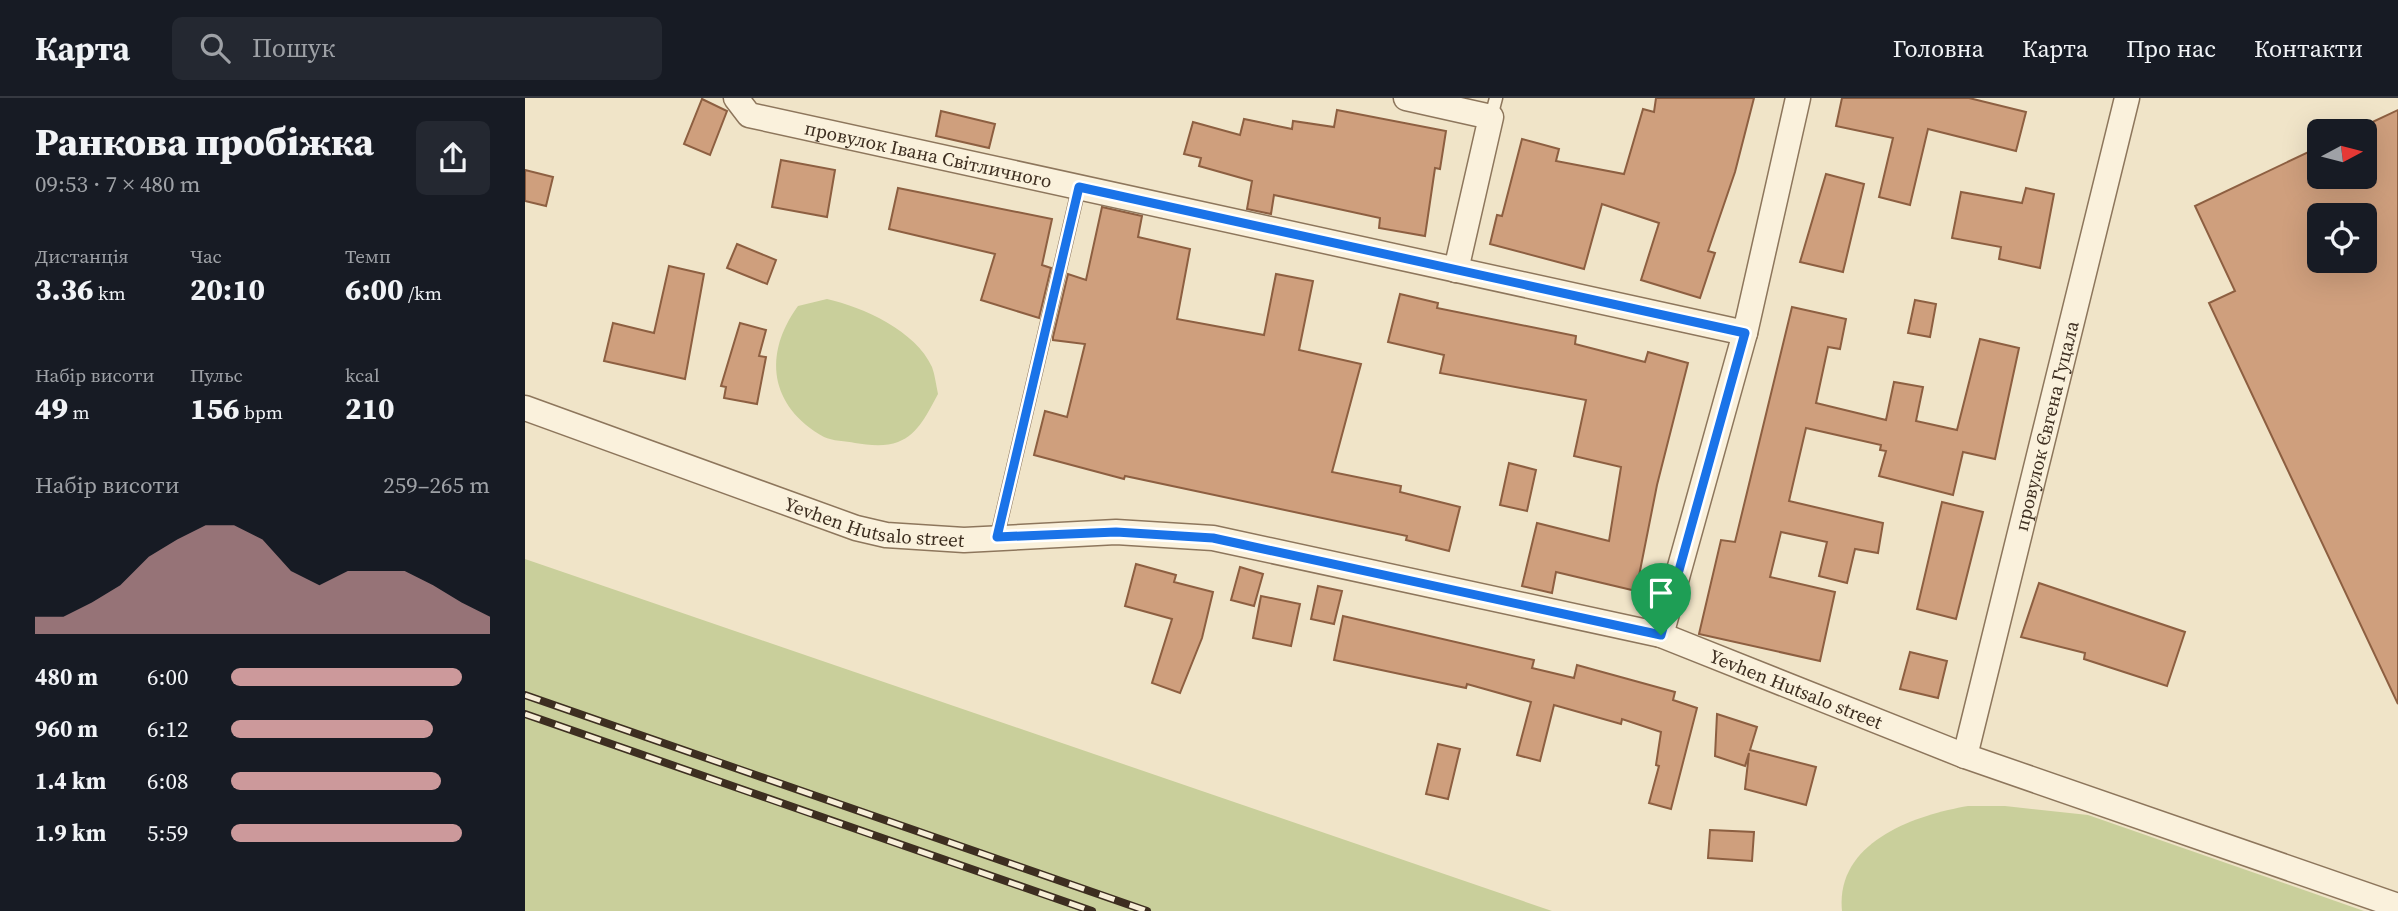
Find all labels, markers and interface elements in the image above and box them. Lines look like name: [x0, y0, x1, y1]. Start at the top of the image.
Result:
search box: [172, 17, 662, 80]
text: Карта: [35, 26, 130, 71]
icon: search: [196, 29, 234, 67]
text: Пошук: [252, 30, 335, 66]
text: Головна: [1893, 32, 1984, 65]
text: Карта: [2022, 32, 2088, 65]
text: Про нас: [2126, 32, 2216, 65]
text: Контакти: [2254, 32, 2363, 65]
street label: провулок Івана Світличного: [802, 115, 1054, 194]
text: Ранкова пробіжка: [35, 116, 374, 168]
north arrow: [2307, 119, 2377, 189]
map controls: [2307, 119, 2377, 273]
button: share: [416, 121, 490, 195]
text: 09:53 · 7 × 480 m: [35, 168, 201, 200]
button: locate: [2307, 203, 2377, 273]
text: Дистанція: [35, 243, 129, 269]
text: Час: [190, 243, 222, 269]
text: Темп: [345, 243, 391, 269]
text: 3.36: [35, 269, 94, 310]
text: 20:10: [190, 269, 265, 310]
text: 6:00: [345, 269, 404, 310]
text: km: [94, 280, 126, 306]
text: /km: [404, 280, 442, 306]
street label: провулок Євгена Гуцала: [2008, 318, 2085, 534]
text: Набір висоти: [35, 362, 154, 388]
text: Пульс: [190, 362, 243, 388]
text: kcal: [345, 362, 380, 388]
text: 49: [35, 388, 68, 429]
text: 156: [190, 388, 240, 429]
text: 210: [345, 388, 395, 429]
text: m: [68, 399, 90, 425]
text: bpm: [240, 399, 283, 425]
text: Набір висоти: [35, 469, 180, 501]
text: 259–265 m: [383, 469, 490, 501]
street label: Yevhen Hutsalo street: [781, 490, 966, 553]
pin: [1631, 563, 1691, 635]
icon: arrive: [1642, 574, 1680, 612]
street label: Yevhen Hutsalo street: [1705, 643, 1887, 735]
text: 480 m: [35, 661, 98, 693]
text: 6:00: [147, 661, 188, 693]
text: 960 m: [35, 713, 98, 745]
text: 6:12: [147, 713, 188, 745]
text: 1.4 km: [35, 765, 106, 797]
text: 6:08: [147, 765, 188, 797]
text: 1.9 km: [35, 817, 106, 849]
text: 5:59: [147, 817, 188, 849]

